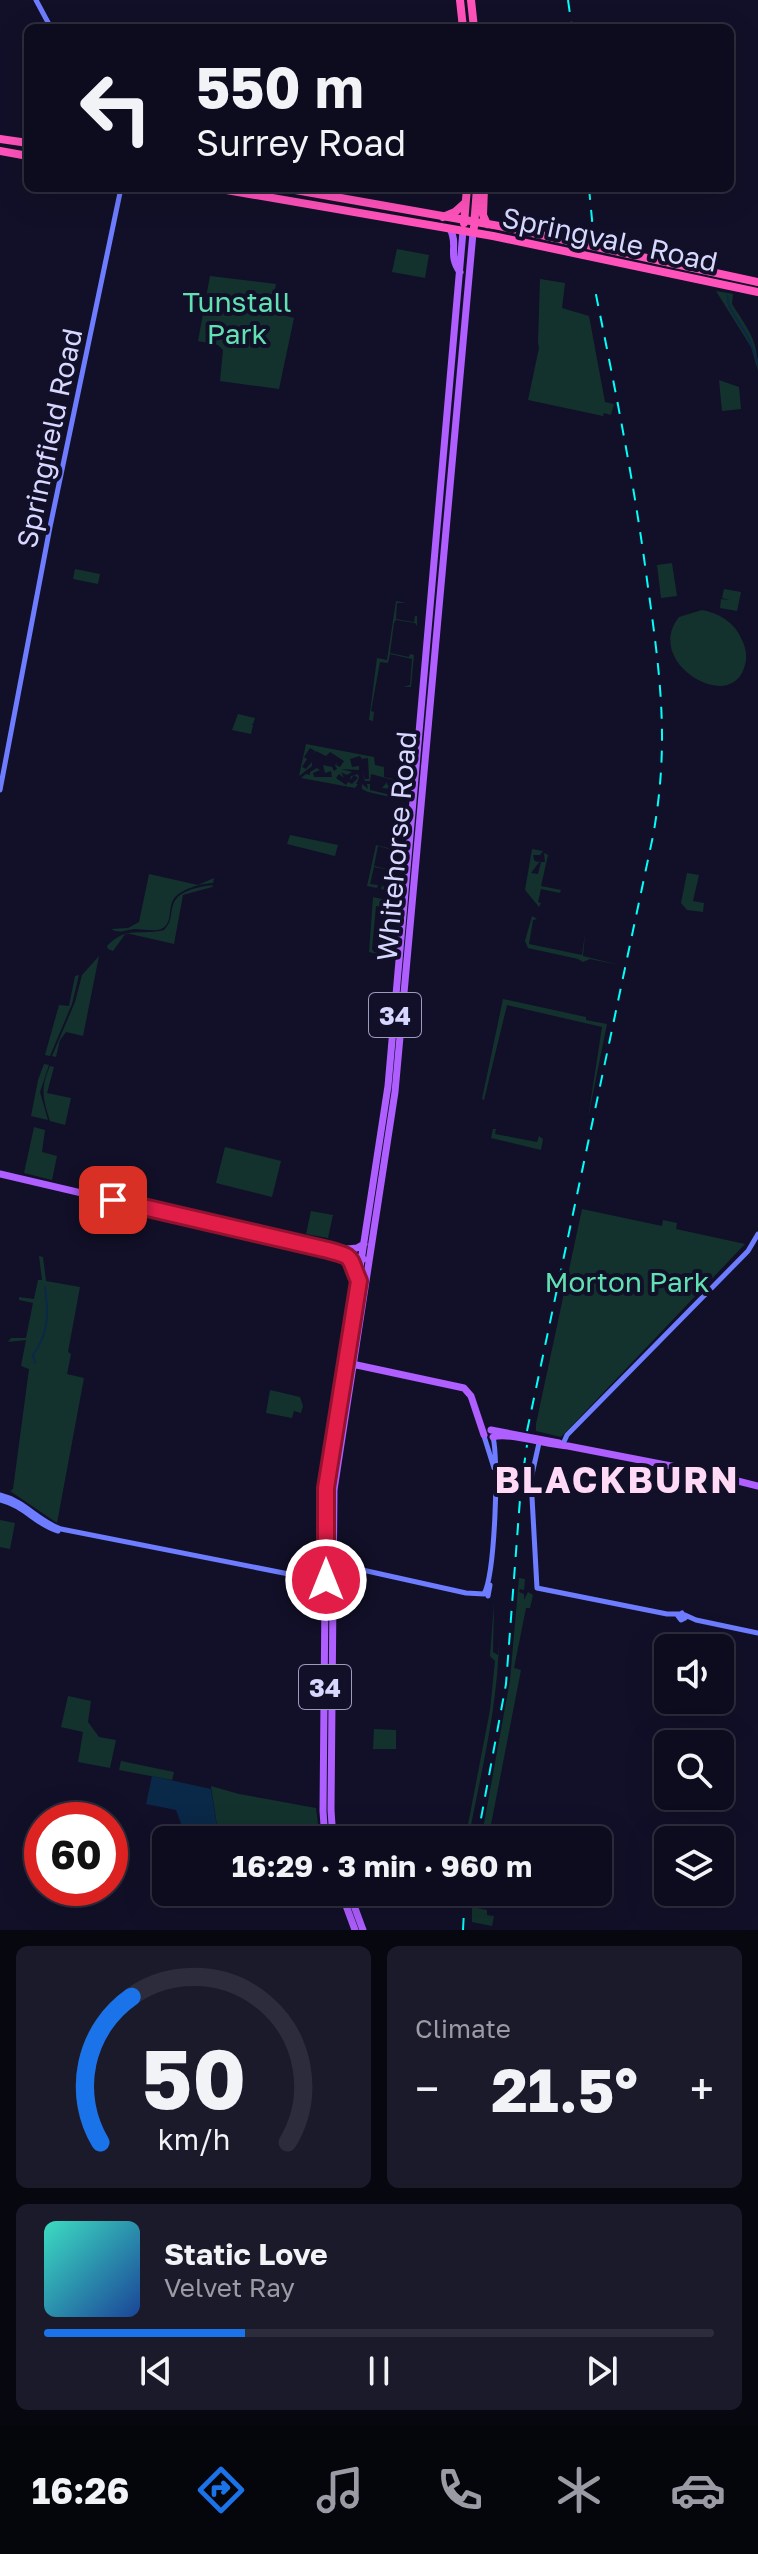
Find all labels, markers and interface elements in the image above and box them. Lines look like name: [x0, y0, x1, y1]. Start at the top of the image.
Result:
text: 550 m: [196, 53, 364, 120]
icon: left: [64, 56, 168, 160]
text: Surrey Road: [196, 121, 406, 164]
street label: Springvale Road: [499, 200, 721, 278]
park label: Tunstall Park: [183, 285, 291, 350]
street label: Springfield Road: [10, 325, 88, 551]
street label: Whitehorse Road: [370, 730, 422, 962]
road number: 34: [369, 993, 421, 1037]
pin: [79, 1166, 147, 1234]
icon: arrive: [91, 1178, 135, 1222]
park label: Morton Park: [544, 1265, 710, 1298]
district label: BLACKBURN: [494, 1458, 740, 1501]
position arrow: [284, 1538, 368, 1622]
map controls: [654, 1634, 734, 1906]
button: sound: [654, 1634, 734, 1714]
road number: 34: [299, 1665, 351, 1709]
button: search: [654, 1730, 734, 1810]
speed limit sign: 60: [24, 1802, 128, 1906]
button: layers: [654, 1826, 734, 1906]
text: 16:29 · 3 min · 960 m: [232, 1848, 532, 1884]
text: Climate: [415, 2013, 511, 2044]
text: 50: [141, 2027, 246, 2127]
text: 21.5°: [491, 2053, 638, 2125]
text: −: [415, 2062, 439, 2115]
text: +: [690, 2062, 714, 2115]
text: km/h: [157, 2122, 230, 2156]
text: Static Love: [164, 2236, 328, 2272]
text: Velvet Ray: [164, 2272, 295, 2303]
icon: previous: [134, 2349, 178, 2393]
icon: pause: [357, 2349, 401, 2393]
icon: next: [580, 2349, 624, 2393]
icon: directions: [193, 2462, 249, 2518]
icon: music: [312, 2462, 368, 2518]
icon: phone: [432, 2462, 488, 2518]
icon: climate: [551, 2462, 607, 2518]
icon: car: [670, 2462, 726, 2518]
text: 16:26: [32, 2469, 129, 2512]

